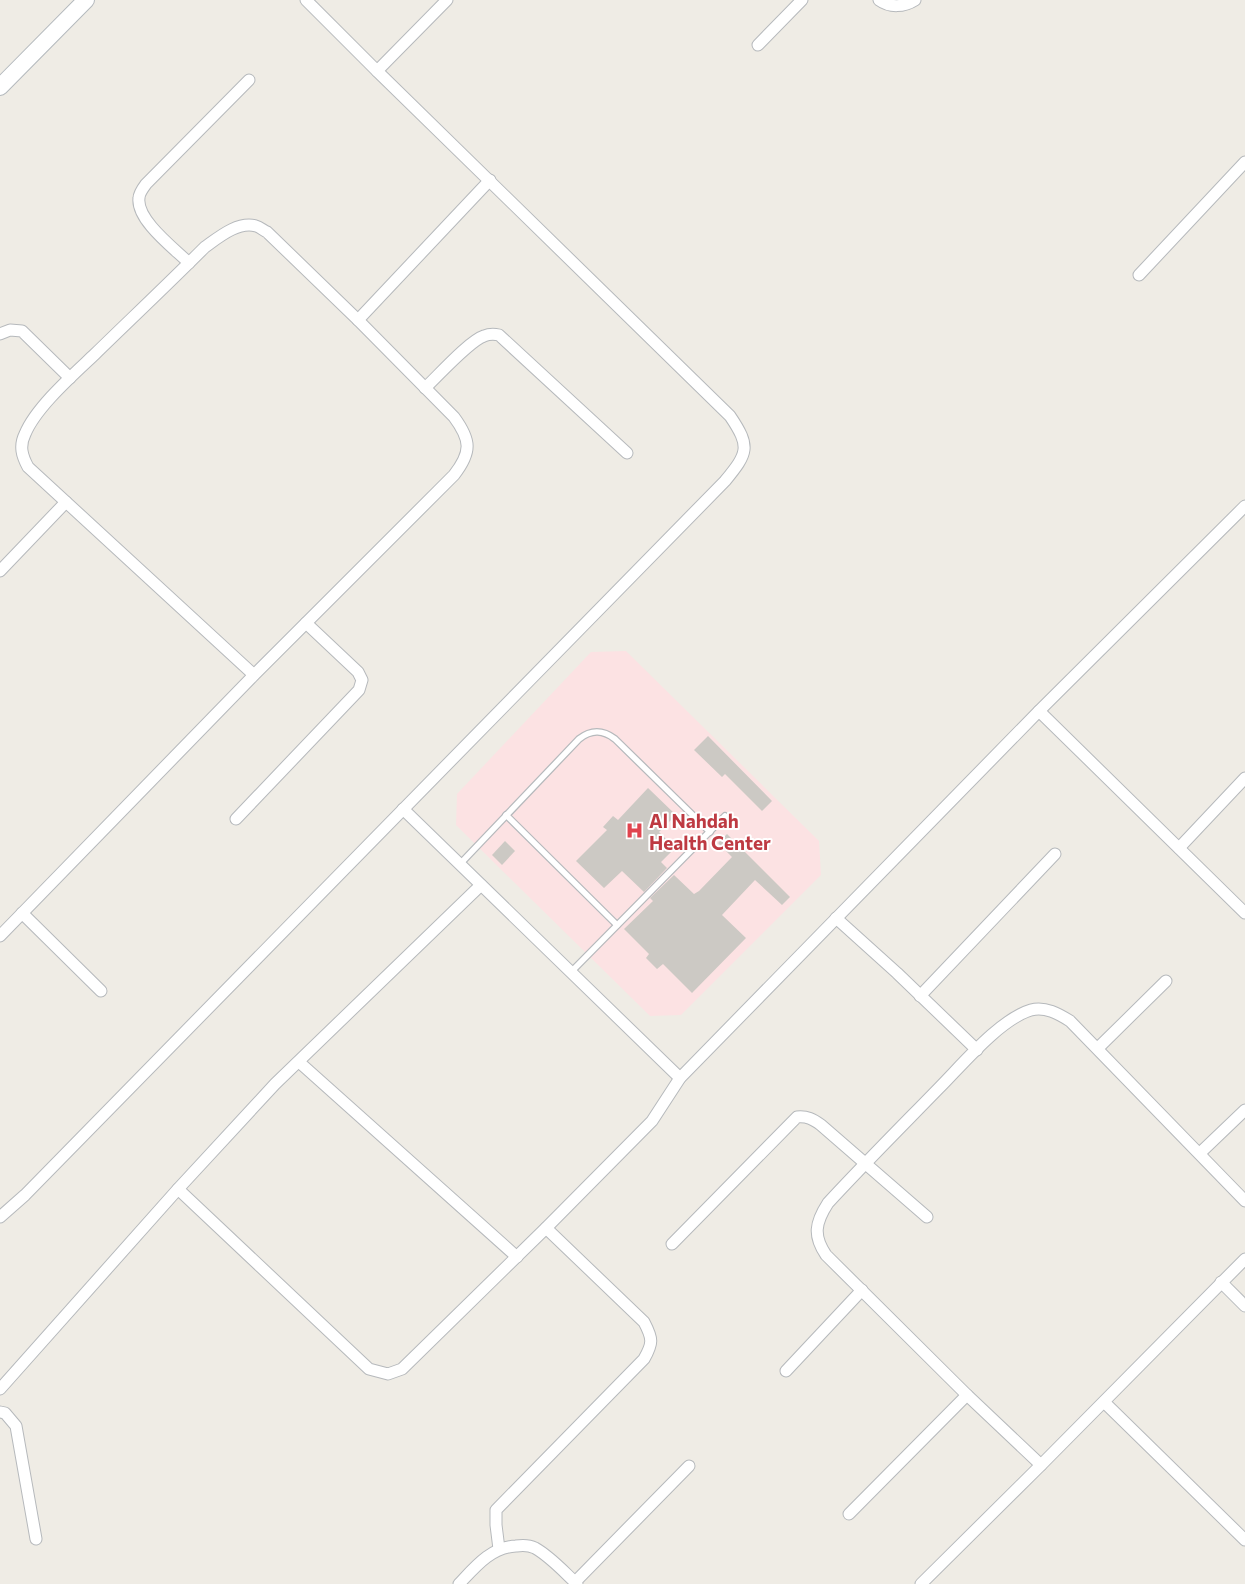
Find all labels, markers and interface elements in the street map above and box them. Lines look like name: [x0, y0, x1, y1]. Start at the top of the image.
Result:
place label: Al Nahdah Health Center: [649, 809, 771, 854]
hospital icon: Al Nahdah Health Center: [625, 821, 645, 841]

